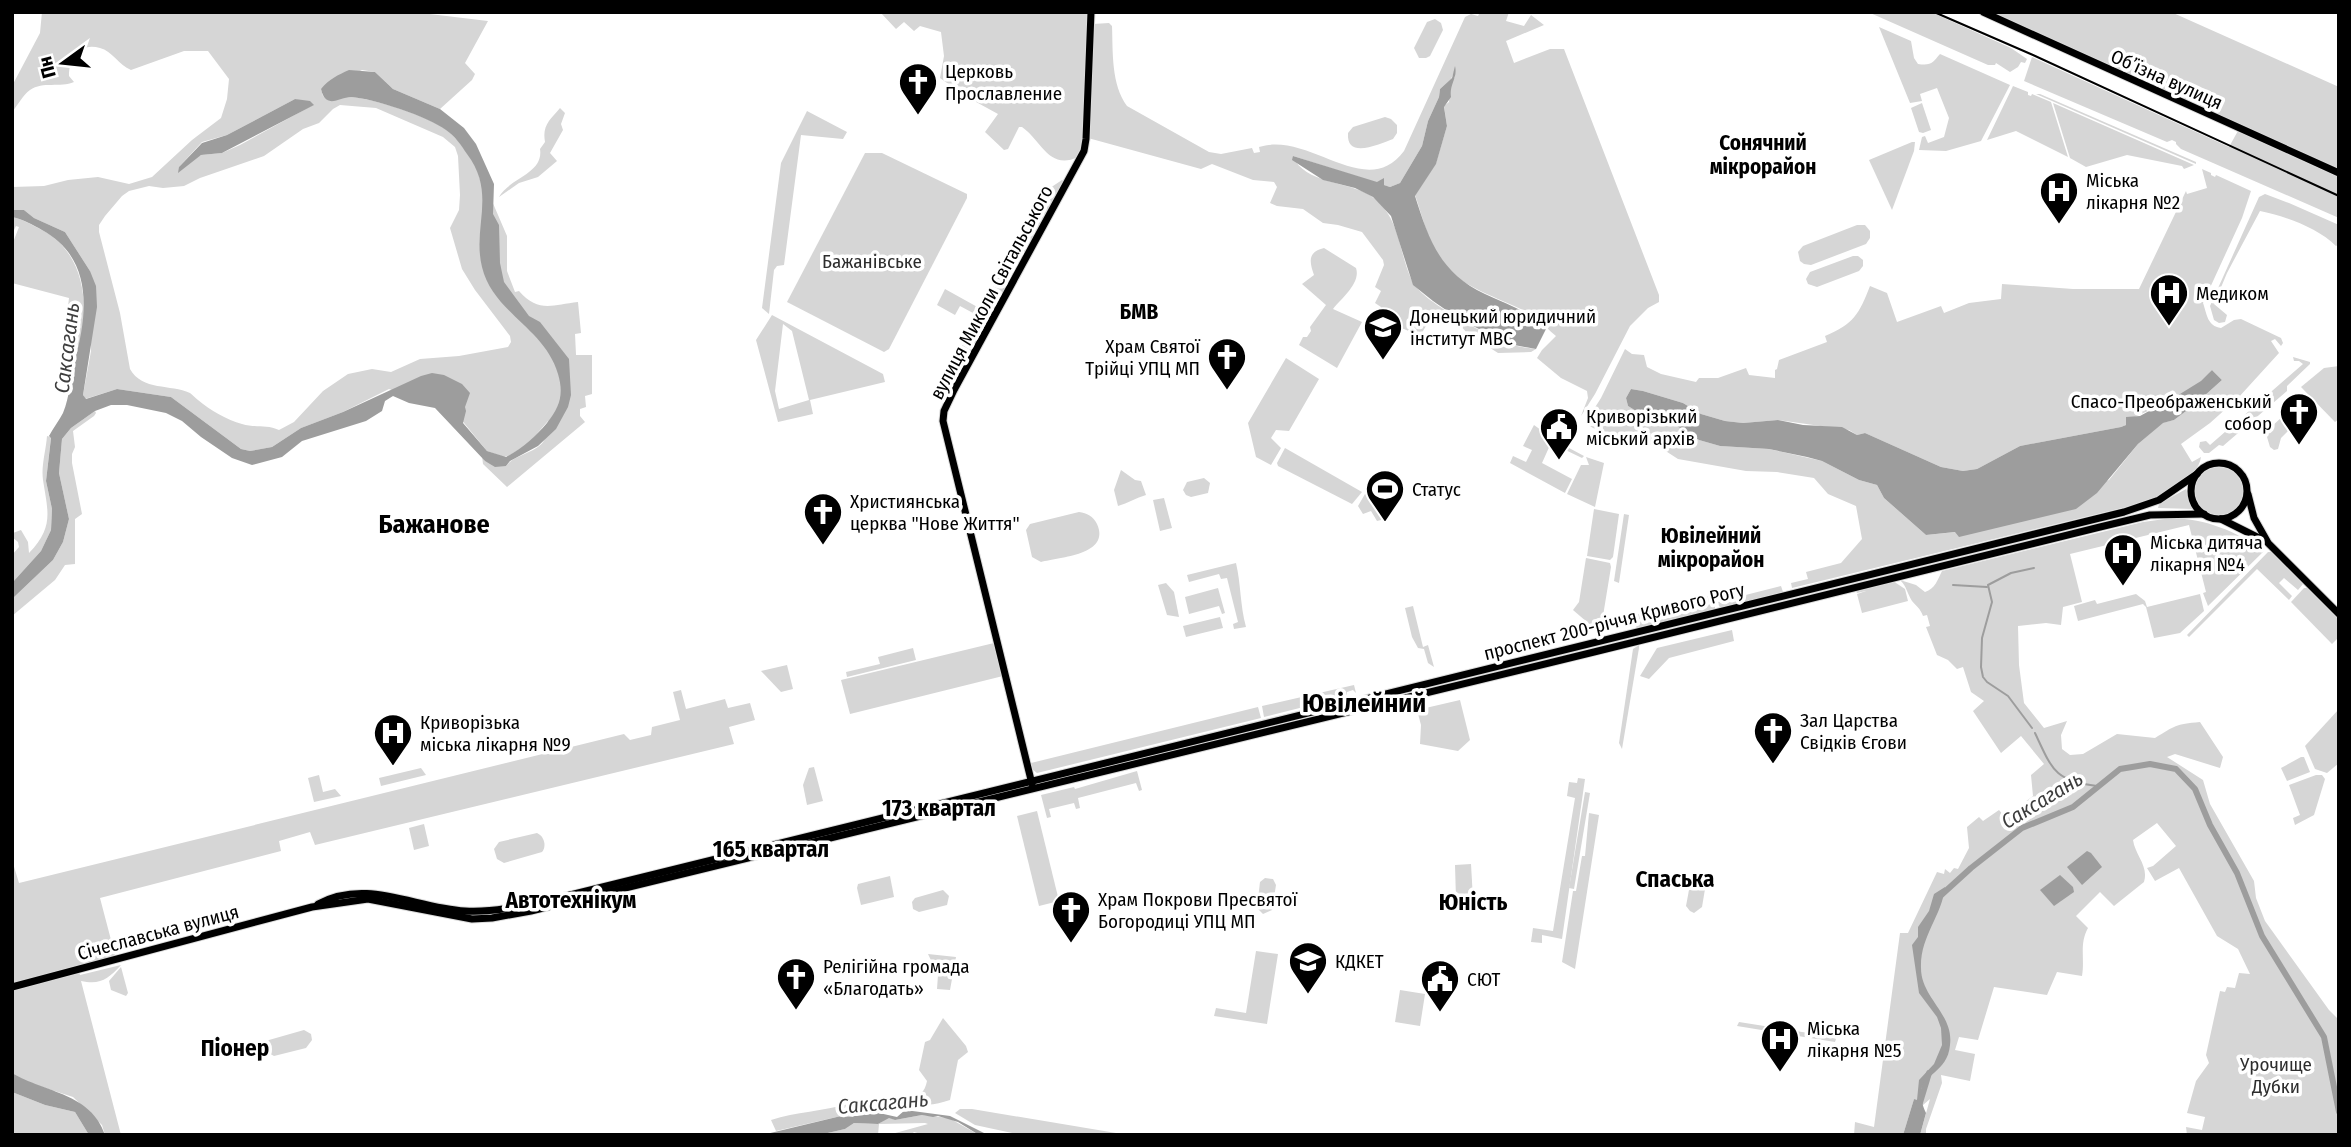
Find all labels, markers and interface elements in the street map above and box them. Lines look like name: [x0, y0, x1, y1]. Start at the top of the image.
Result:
north arrow: [28, 28, 98, 98]
street label: Обʼїзна вулиця: [2107, 45, 2226, 114]
text: Пн: [33, 54, 61, 81]
place label: Церковь Прославление: [945, 60, 1062, 105]
church icon: Церковь Прославление: [897, 61, 939, 116]
district label: Сонячний мікрорайон: [1710, 130, 1816, 180]
place label: Міська лікарня №2: [2086, 169, 2180, 214]
hospital icon: Міська лікарня №2: [2038, 170, 2080, 225]
street label: вулиця Миколи Світальського: [925, 181, 1058, 403]
park label: Бажанівське: [822, 250, 922, 273]
hospital icon: Медиком: [2148, 272, 2190, 327]
place label: Медиком: [2196, 282, 2269, 305]
district label: БМВ: [1120, 299, 1158, 325]
water label: Саксагань: [49, 301, 85, 395]
place label: Донецький юридичний інститут МВС: [1409, 305, 1596, 350]
school or university icon: Донецький юридичний інститут МВС: [1362, 306, 1404, 361]
place label: Храм Святої Трійці УПЦ МП: [1085, 335, 1201, 380]
church icon: Храм Святої Трійці УПЦ МП: [1206, 336, 1248, 391]
place label: Спасо-Преображенський собор: [2071, 390, 2272, 435]
church icon: Спасо-Преображенський собор: [2278, 391, 2320, 446]
place label: Криворізький міський архів: [1586, 405, 1697, 450]
public building icon: Криворізький міський архів: [1538, 406, 1580, 461]
sports icon: Статус: [1364, 468, 1406, 523]
place label: Статус: [1412, 478, 1461, 501]
place label: Християнська церква "Нове Життя": [850, 490, 1020, 535]
church icon: Християнська церква "Нове Життя": [802, 491, 844, 546]
district label: Бажанове: [378, 509, 490, 540]
district label: Ювілейний мікрорайон: [1658, 523, 1764, 573]
place label: Міська дитяча лікарня №4: [2150, 531, 2263, 576]
hospital icon: Міська дитяча лікарня №4: [2102, 532, 2144, 587]
street label: проспект 200-річчя Кривого Рогу: [1481, 578, 1747, 665]
district label: Ювілейний: [1302, 688, 1426, 719]
place label: Зал Царства Свідків Єгови: [1800, 709, 1907, 754]
church icon: Зал Царства Свідків Єгови: [1752, 710, 1794, 765]
place label: Криворізька міська лікарня №9: [420, 711, 571, 756]
hospital icon: Криворізька міська лікарня №9: [372, 712, 414, 767]
water label: Саксагань: [1996, 765, 2088, 835]
district label: 173 квартал: [882, 794, 996, 822]
district label: 165 квартал: [713, 835, 829, 863]
district label: Спаська: [1636, 865, 1714, 893]
district label: Автотехнікум: [505, 886, 636, 914]
place label: Храм Покрови Пресвятої Богородиці УПЦ МП: [1098, 888, 1298, 933]
district label: Юність: [1439, 888, 1507, 916]
church icon: Храм Покрови Пресвятої Богородиці УПЦ МП: [1050, 889, 1092, 944]
street label: Січеславська вулиця: [75, 900, 241, 965]
school or university icon: КДКЕТ: [1287, 940, 1329, 995]
place label: КДКЕТ: [1335, 950, 1384, 973]
place label: Релігійна громада «Благодать»: [823, 955, 970, 1000]
church icon: Релігійна громада «Благодать»: [775, 956, 817, 1011]
public building icon: СЮТ: [1419, 958, 1461, 1013]
place label: СЮТ: [1467, 968, 1500, 991]
place label: Міська лікарня №5: [1807, 1017, 1901, 1062]
hospital icon: Міська лікарня №5: [1759, 1018, 1801, 1073]
district label: Піонер: [201, 1034, 269, 1062]
park label: Урочище Дубки: [2239, 1053, 2312, 1098]
water label: Саксагань: [837, 1086, 929, 1120]

